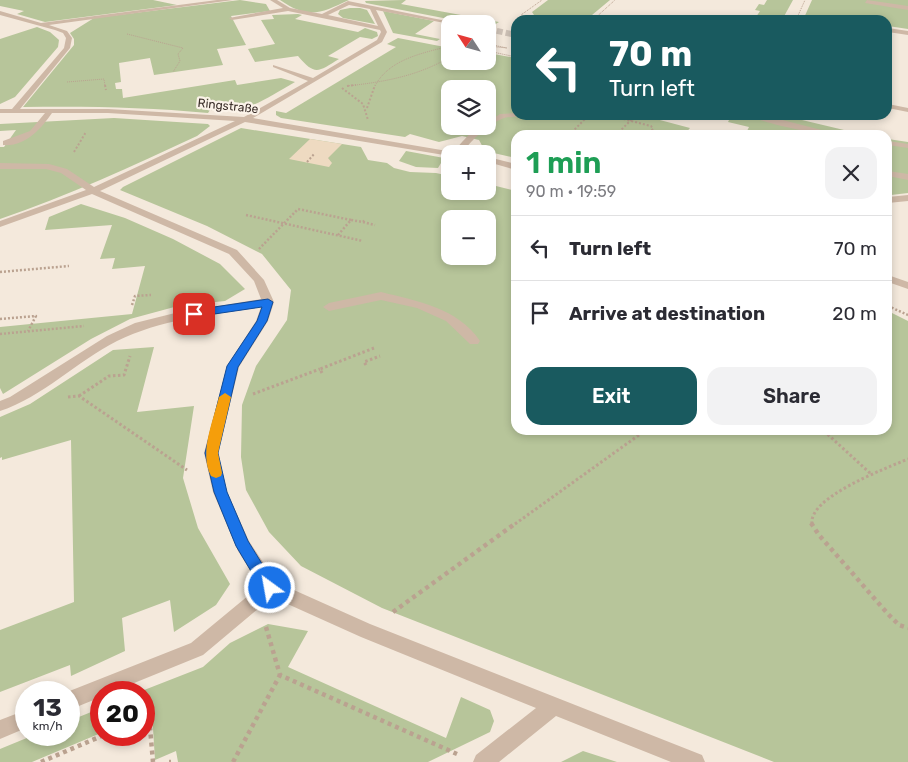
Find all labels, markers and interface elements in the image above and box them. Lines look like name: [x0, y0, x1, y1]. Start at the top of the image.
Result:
north arrow: [441, 15, 496, 70]
map controls: [441, 15, 496, 265]
text: 70 m: [609, 33, 692, 75]
icon: left: [526, 35, 591, 100]
text: Turn left: [609, 75, 695, 102]
button: layers: [441, 80, 496, 135]
street label: Ringstraße: [197, 96, 259, 116]
button: +: [441, 145, 496, 200]
text: 1 min: [526, 145, 601, 181]
button: close: [825, 147, 877, 199]
text: 90 m · 19:59: [526, 182, 616, 201]
button: −: [441, 210, 496, 265]
icon: left: [526, 234, 554, 262]
text: Turn left: [569, 237, 651, 260]
text: 70 m: [834, 237, 877, 260]
pin: [173, 293, 215, 335]
icon: arrive: [526, 299, 554, 327]
icon: arrive: [180, 300, 208, 328]
text: Arrive at destination: [569, 302, 765, 325]
text: 20 m: [832, 302, 877, 325]
button: Exit: [526, 367, 697, 425]
button: Share: [707, 367, 877, 425]
position arrow: [243, 561, 295, 613]
speed limit sign: 20: [90, 681, 155, 746]
text: 13: [33, 693, 62, 722]
text: km/h: [33, 719, 62, 733]

